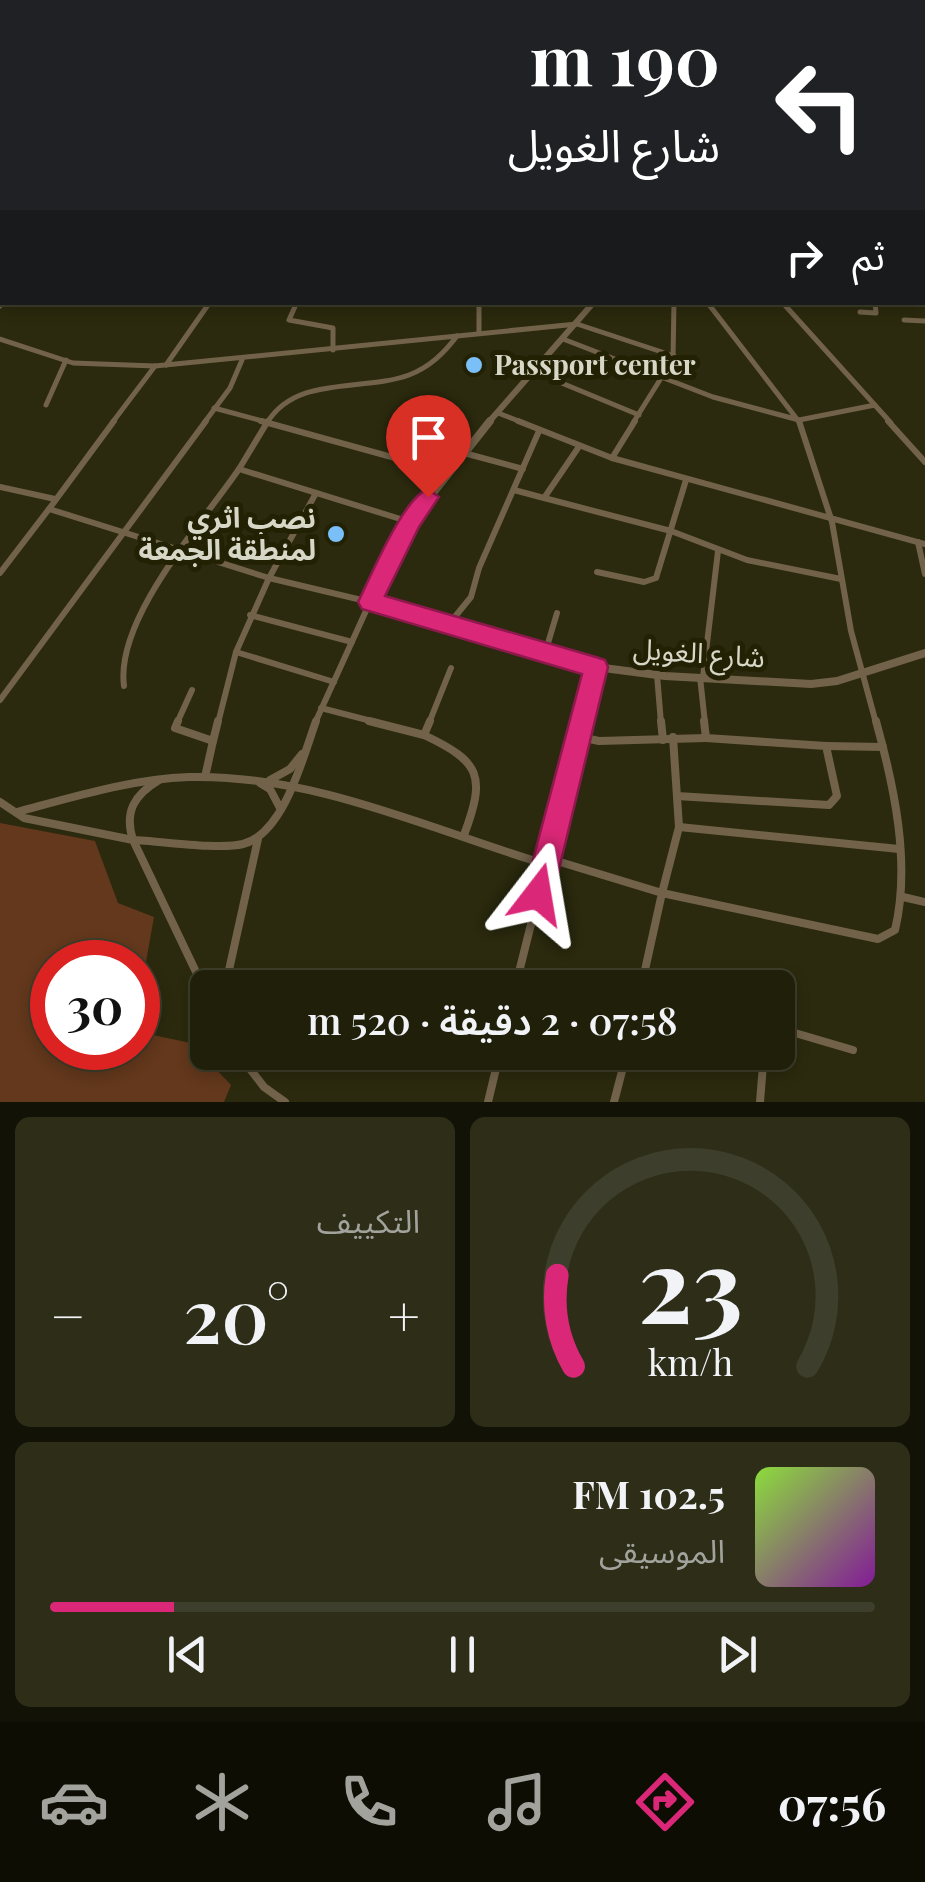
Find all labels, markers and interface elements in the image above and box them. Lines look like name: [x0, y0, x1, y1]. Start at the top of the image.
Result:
text: 190 m: [530, 10, 720, 104]
icon: left: [755, 40, 885, 170]
text: شارع الغويل: [508, 113, 720, 173]
text: ثم: [852, 229, 885, 280]
icon: right: [777, 230, 832, 285]
place label: Passport center: [494, 345, 696, 382]
marker: Passport center: [463, 354, 485, 376]
pin: [386, 395, 471, 498]
icon: arrive: [401, 410, 456, 465]
place label: نصب اثري لمنطقة الجمعة: [138, 498, 316, 567]
marker: نصب اثري لمنطقة الجمعة: [325, 523, 347, 545]
street label: شارع الغويل: [632, 628, 766, 679]
position arrow: [486, 842, 590, 946]
speed limit sign: 30: [30, 940, 160, 1070]
text: 07:58 · 2 دقيقة · 520 m: [307, 994, 678, 1045]
text: التكييف: [317, 1198, 420, 1241]
text: 23: [637, 1211, 743, 1350]
text: 20°: [183, 1263, 290, 1363]
text: −: [50, 1277, 86, 1351]
text: +: [388, 1277, 420, 1351]
text: km/h: [647, 1337, 733, 1385]
text: 102.5 FM: [572, 1468, 725, 1519]
text: الموسيقى: [599, 1528, 725, 1571]
icon: previous: [160, 1627, 215, 1682]
icon: pause: [435, 1627, 490, 1682]
icon: next: [710, 1627, 765, 1682]
icon: car: [39, 1767, 109, 1837]
icon: climate: [187, 1767, 257, 1837]
icon: phone: [334, 1767, 404, 1837]
icon: music: [482, 1767, 552, 1837]
icon: directions: [630, 1767, 700, 1837]
text: 07:56: [778, 1772, 886, 1832]

